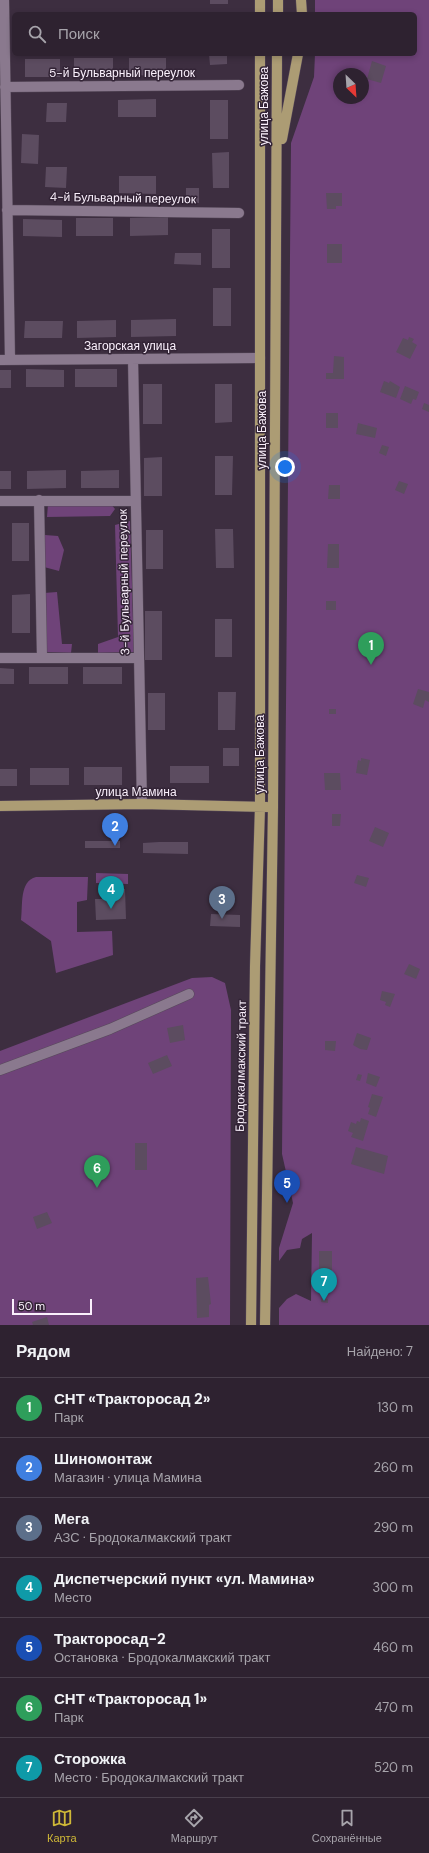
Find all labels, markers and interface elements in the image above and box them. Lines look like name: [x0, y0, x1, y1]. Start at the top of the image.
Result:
search box: [12, 12, 417, 56]
icon: search: [26, 23, 48, 45]
text: Поиск: [58, 24, 100, 44]
street label: 5-й Бульварный переулок: [49, 65, 196, 81]
street label: улица Бажова: [256, 67, 272, 145]
north arrow: [333, 68, 369, 104]
street label: 4-й Бульварный переулок: [50, 189, 197, 207]
street label: Загорская улица: [84, 338, 176, 354]
street label: улица Бажова: [254, 391, 270, 469]
your location: [275, 457, 295, 477]
street label: 3-й Бульварный переулок: [115, 508, 133, 655]
pin: 1: [358, 632, 384, 665]
street label: улица Бажова: [252, 715, 268, 793]
street label: улица Мамина: [95, 784, 177, 800]
pin: 2: [102, 813, 128, 846]
pin: 4: [98, 876, 124, 909]
pin: 3: [209, 886, 235, 919]
street label: Бродокалмакский тракт: [232, 1000, 250, 1132]
pin: 6: [84, 1155, 110, 1188]
pin: 5: [274, 1170, 300, 1203]
pin: 7: [311, 1268, 337, 1301]
scale bar: [12, 1297, 92, 1316]
text: 50 m: [18, 1299, 45, 1313]
text: Рядом: [16, 1340, 71, 1362]
text: Найдено: 7: [347, 1343, 413, 1360]
text: СНТ «Тракторосад 2»: [54, 1389, 210, 1409]
text: 1: [27, 1399, 31, 1416]
text: 130 m: [377, 1399, 413, 1416]
text: Парк: [54, 1409, 84, 1426]
text: Шиномонтаж: [54, 1449, 152, 1469]
text: 2: [25, 1459, 33, 1476]
text: 260 m: [373, 1459, 413, 1476]
text: Магазин · улица Мамина: [54, 1469, 202, 1486]
text: Мега: [54, 1509, 89, 1529]
text: 3: [25, 1519, 33, 1536]
text: 290 m: [374, 1519, 413, 1536]
text: АЗС · Бродокалмакский тракт: [54, 1529, 232, 1546]
text: Диспетчерский пункт «ул. Мамина»: [54, 1569, 315, 1589]
text: 4: [25, 1579, 33, 1596]
text: 300 m: [372, 1579, 413, 1596]
text: Место: [54, 1589, 92, 1606]
text: Тракторосад-2: [54, 1629, 166, 1649]
text: 5: [25, 1639, 33, 1656]
text: 460 m: [373, 1639, 413, 1656]
text: Остановка · Бродокалмакский тракт: [54, 1649, 270, 1666]
text: СНТ «Тракторосад 1»: [54, 1689, 207, 1709]
text: 6: [25, 1699, 33, 1716]
text: 470 m: [374, 1699, 413, 1716]
text: Парк: [54, 1709, 84, 1726]
text: Сторожка: [54, 1749, 126, 1769]
text: 7: [26, 1759, 32, 1776]
text: 520 m: [374, 1759, 413, 1776]
text: Место · Бродокалмакский тракт: [54, 1769, 244, 1786]
tab: Карта: [47, 1807, 77, 1845]
tab: Маршрут: [171, 1807, 218, 1845]
tab: Сохранённые: [312, 1807, 382, 1845]

